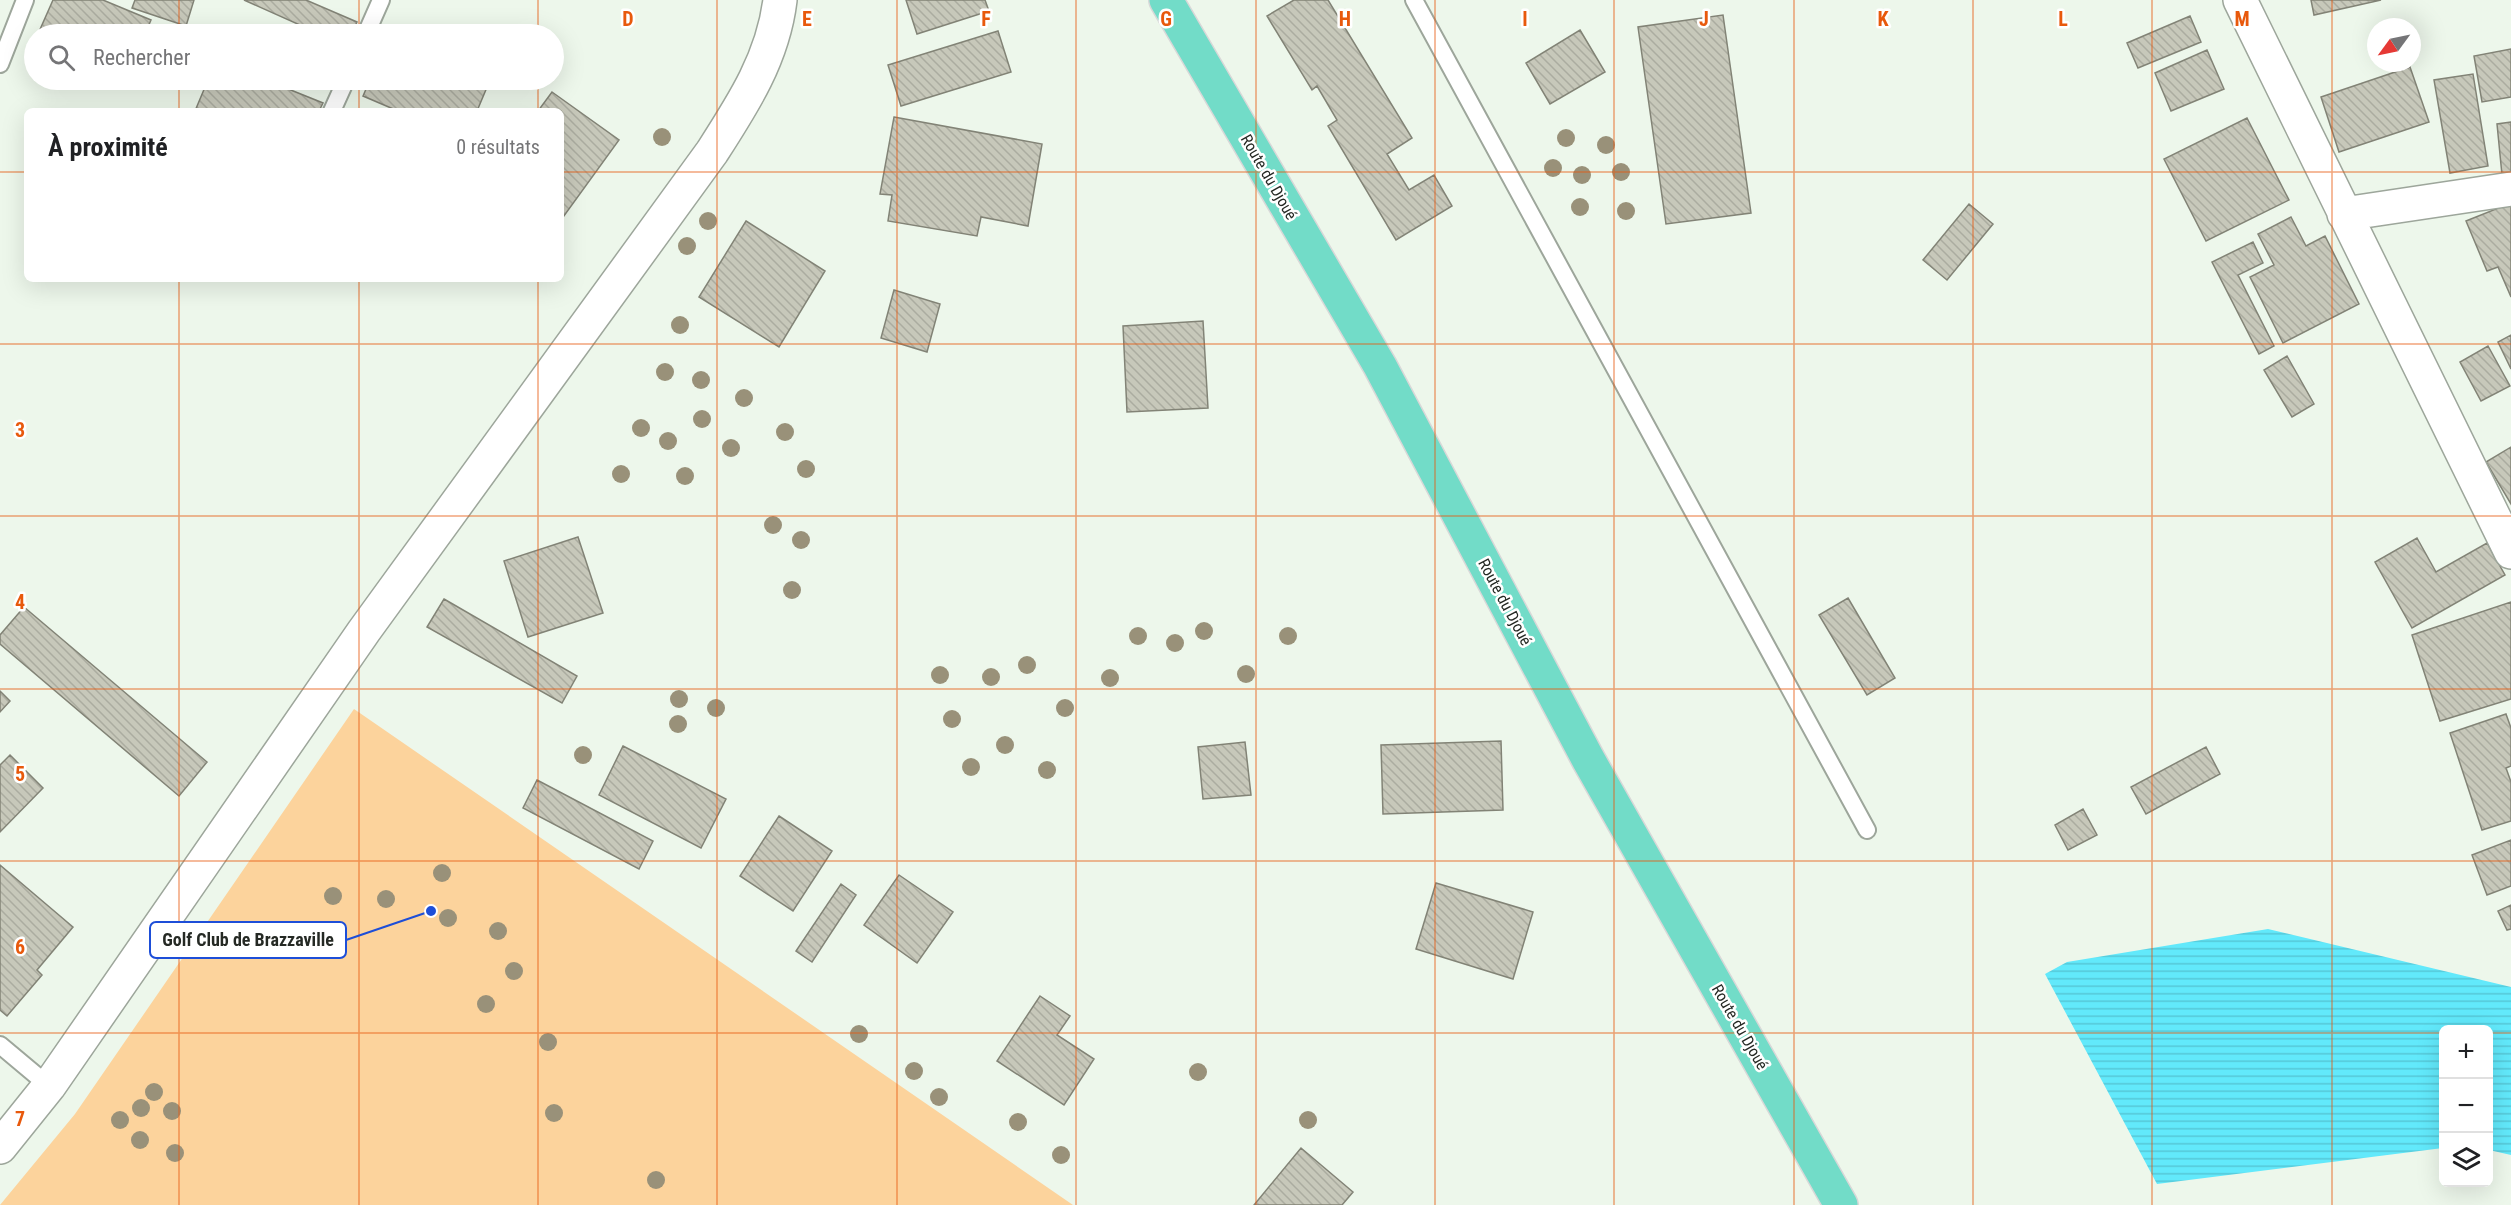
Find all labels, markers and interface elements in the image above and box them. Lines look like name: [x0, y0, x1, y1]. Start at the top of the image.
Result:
text: D: [622, 7, 634, 31]
text: E: [802, 7, 812, 31]
text: F: [981, 7, 991, 31]
text: G: [1160, 7, 1172, 31]
text: H: [1339, 7, 1351, 31]
text: I: [1522, 7, 1528, 31]
text: J: [1699, 7, 1709, 31]
text: K: [1877, 7, 1889, 31]
text: L: [2058, 7, 2068, 31]
text: M: [2234, 7, 2250, 31]
north arrow: [2367, 18, 2421, 72]
search box: [24, 24, 564, 90]
icon: search: [45, 41, 78, 74]
text: Rechercher: [93, 45, 190, 70]
street label: Route du Djoué: [1237, 131, 1301, 223]
text: À proximité: [48, 132, 168, 162]
text: 0 résultats: [456, 135, 540, 159]
text: 3: [15, 418, 25, 442]
street label: Route du Djoué: [1474, 555, 1536, 649]
text: 4: [15, 590, 25, 614]
text: 5: [15, 762, 25, 786]
callout: Golf Club de Brazzaville: [150, 922, 346, 958]
text: Golf Club de Brazzaville: [162, 929, 334, 950]
text: 6: [15, 935, 25, 959]
street label: Route du Djoué: [1708, 981, 1772, 1073]
map controls: [2439, 1025, 2493, 1187]
button: +: [2439, 1025, 2493, 1079]
button: −: [2439, 1079, 2493, 1133]
text: 7: [15, 1107, 25, 1131]
button: layers: [2439, 1133, 2493, 1187]

